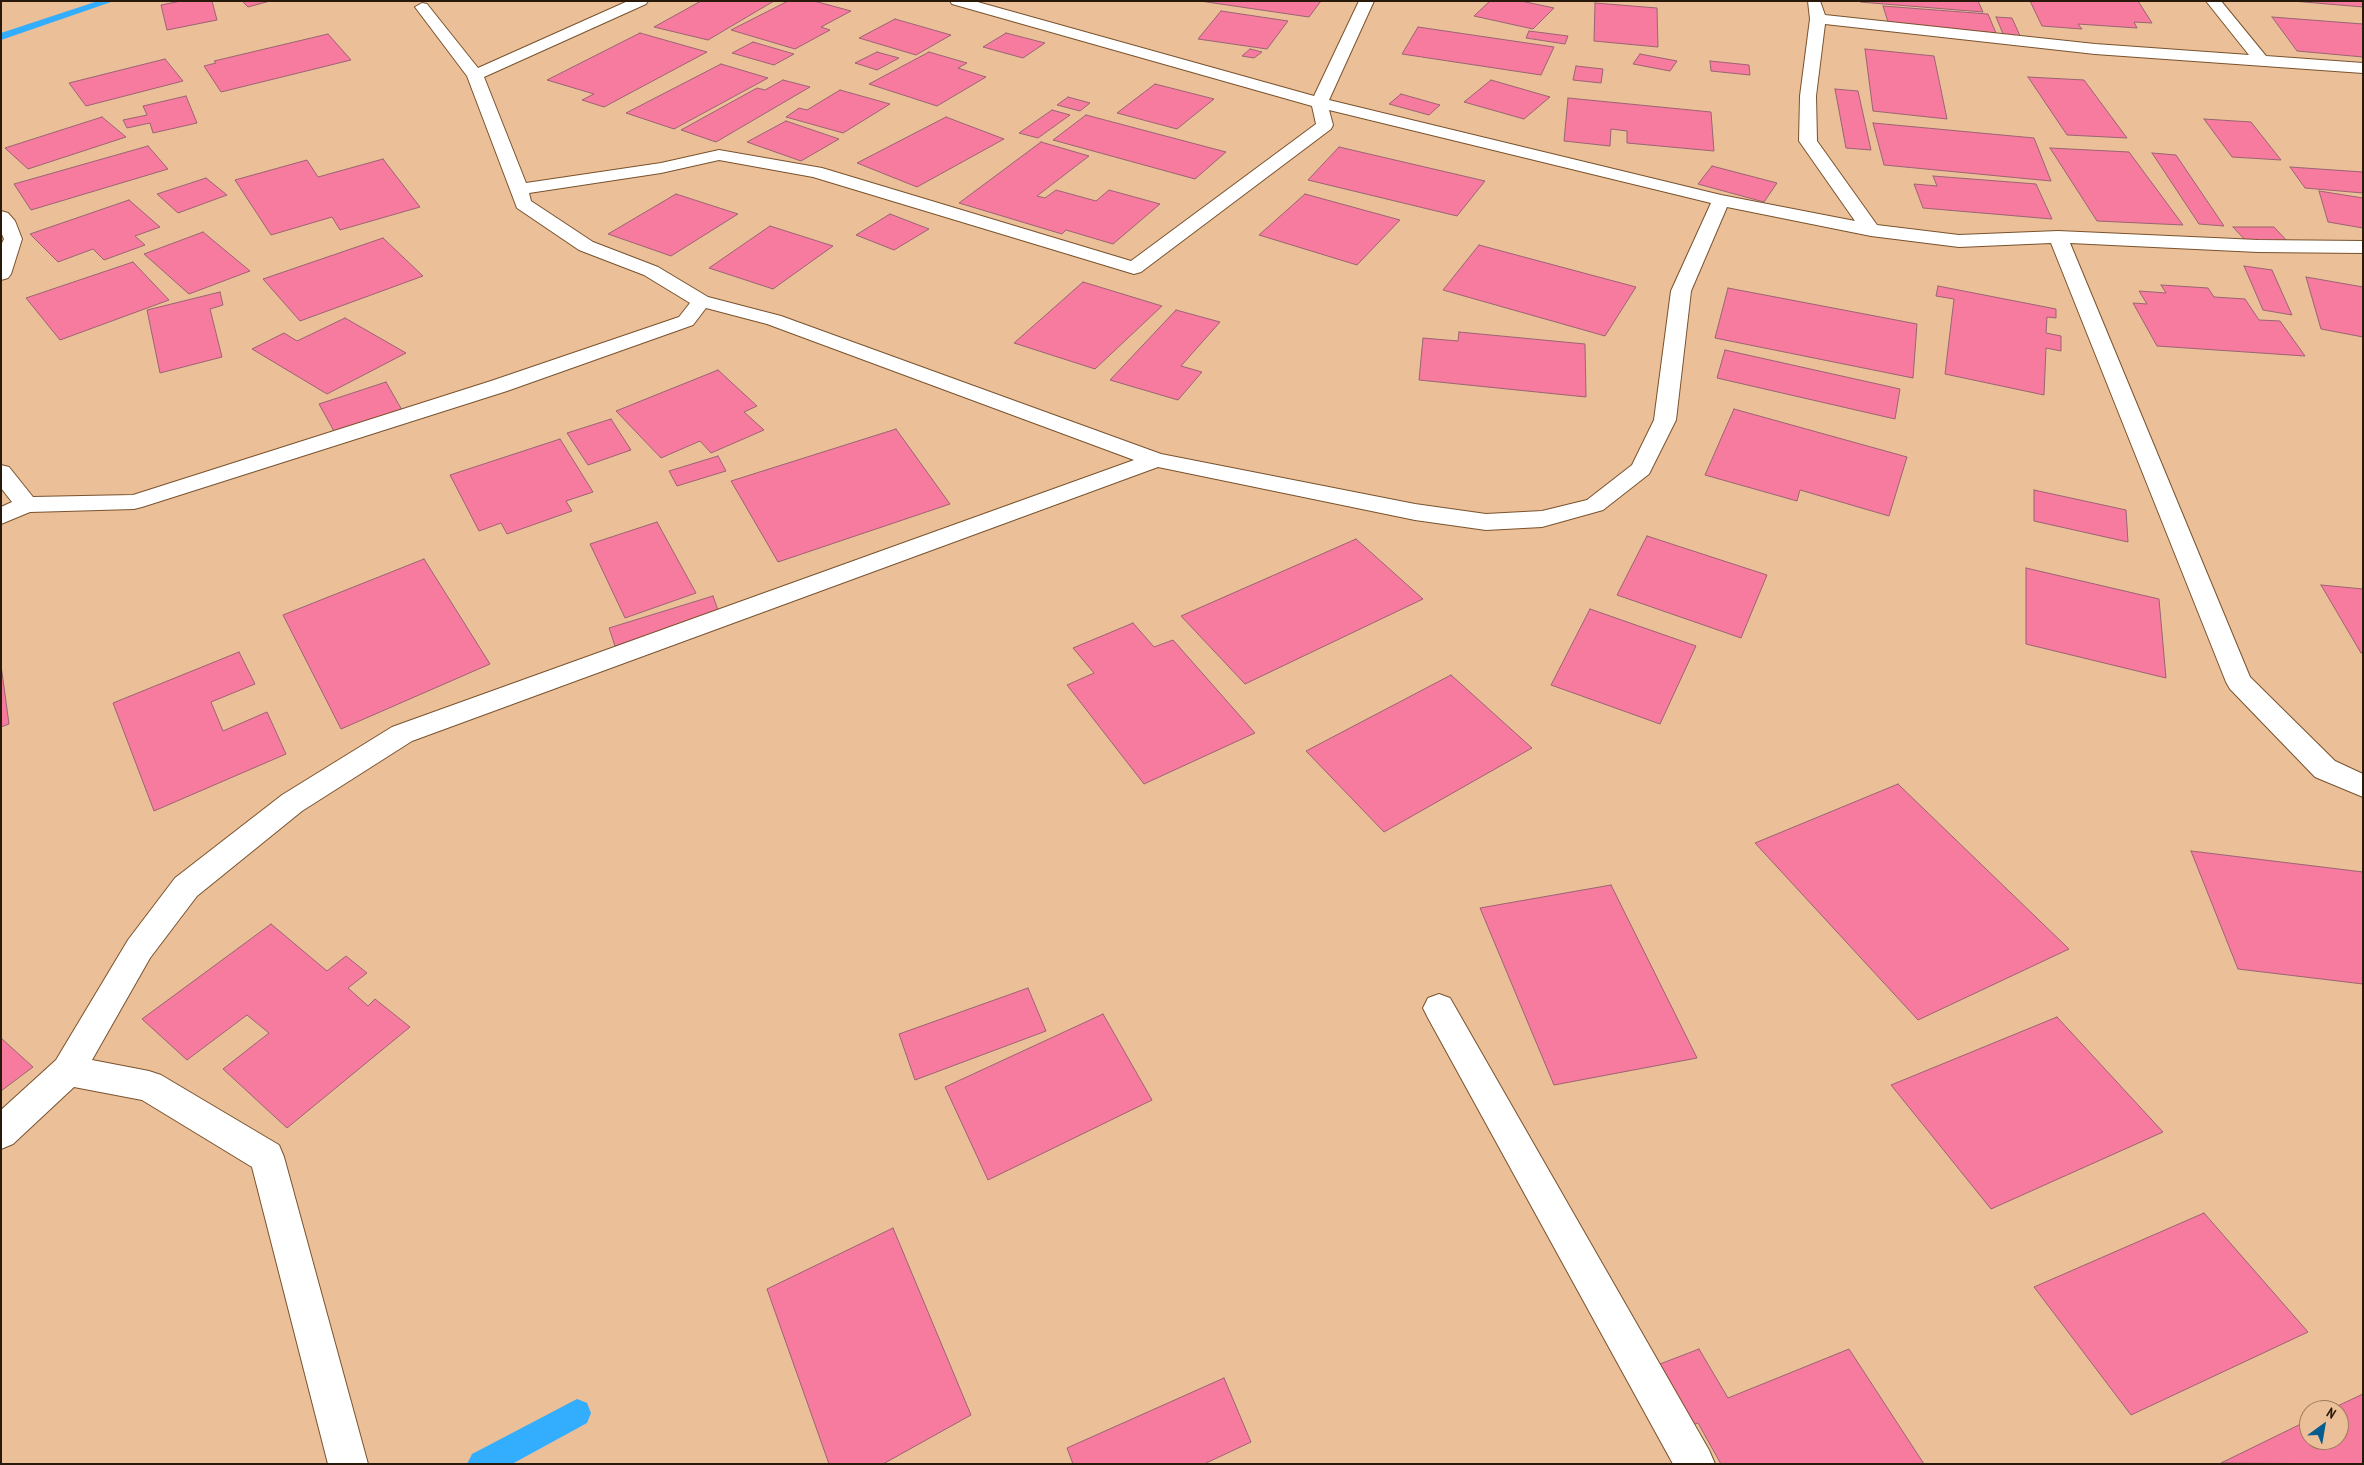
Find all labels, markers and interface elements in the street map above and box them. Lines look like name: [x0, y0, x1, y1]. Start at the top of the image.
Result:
north arrow: [2299, 1400, 2349, 1450]
text: N: [2323, 1403, 2339, 1423]

